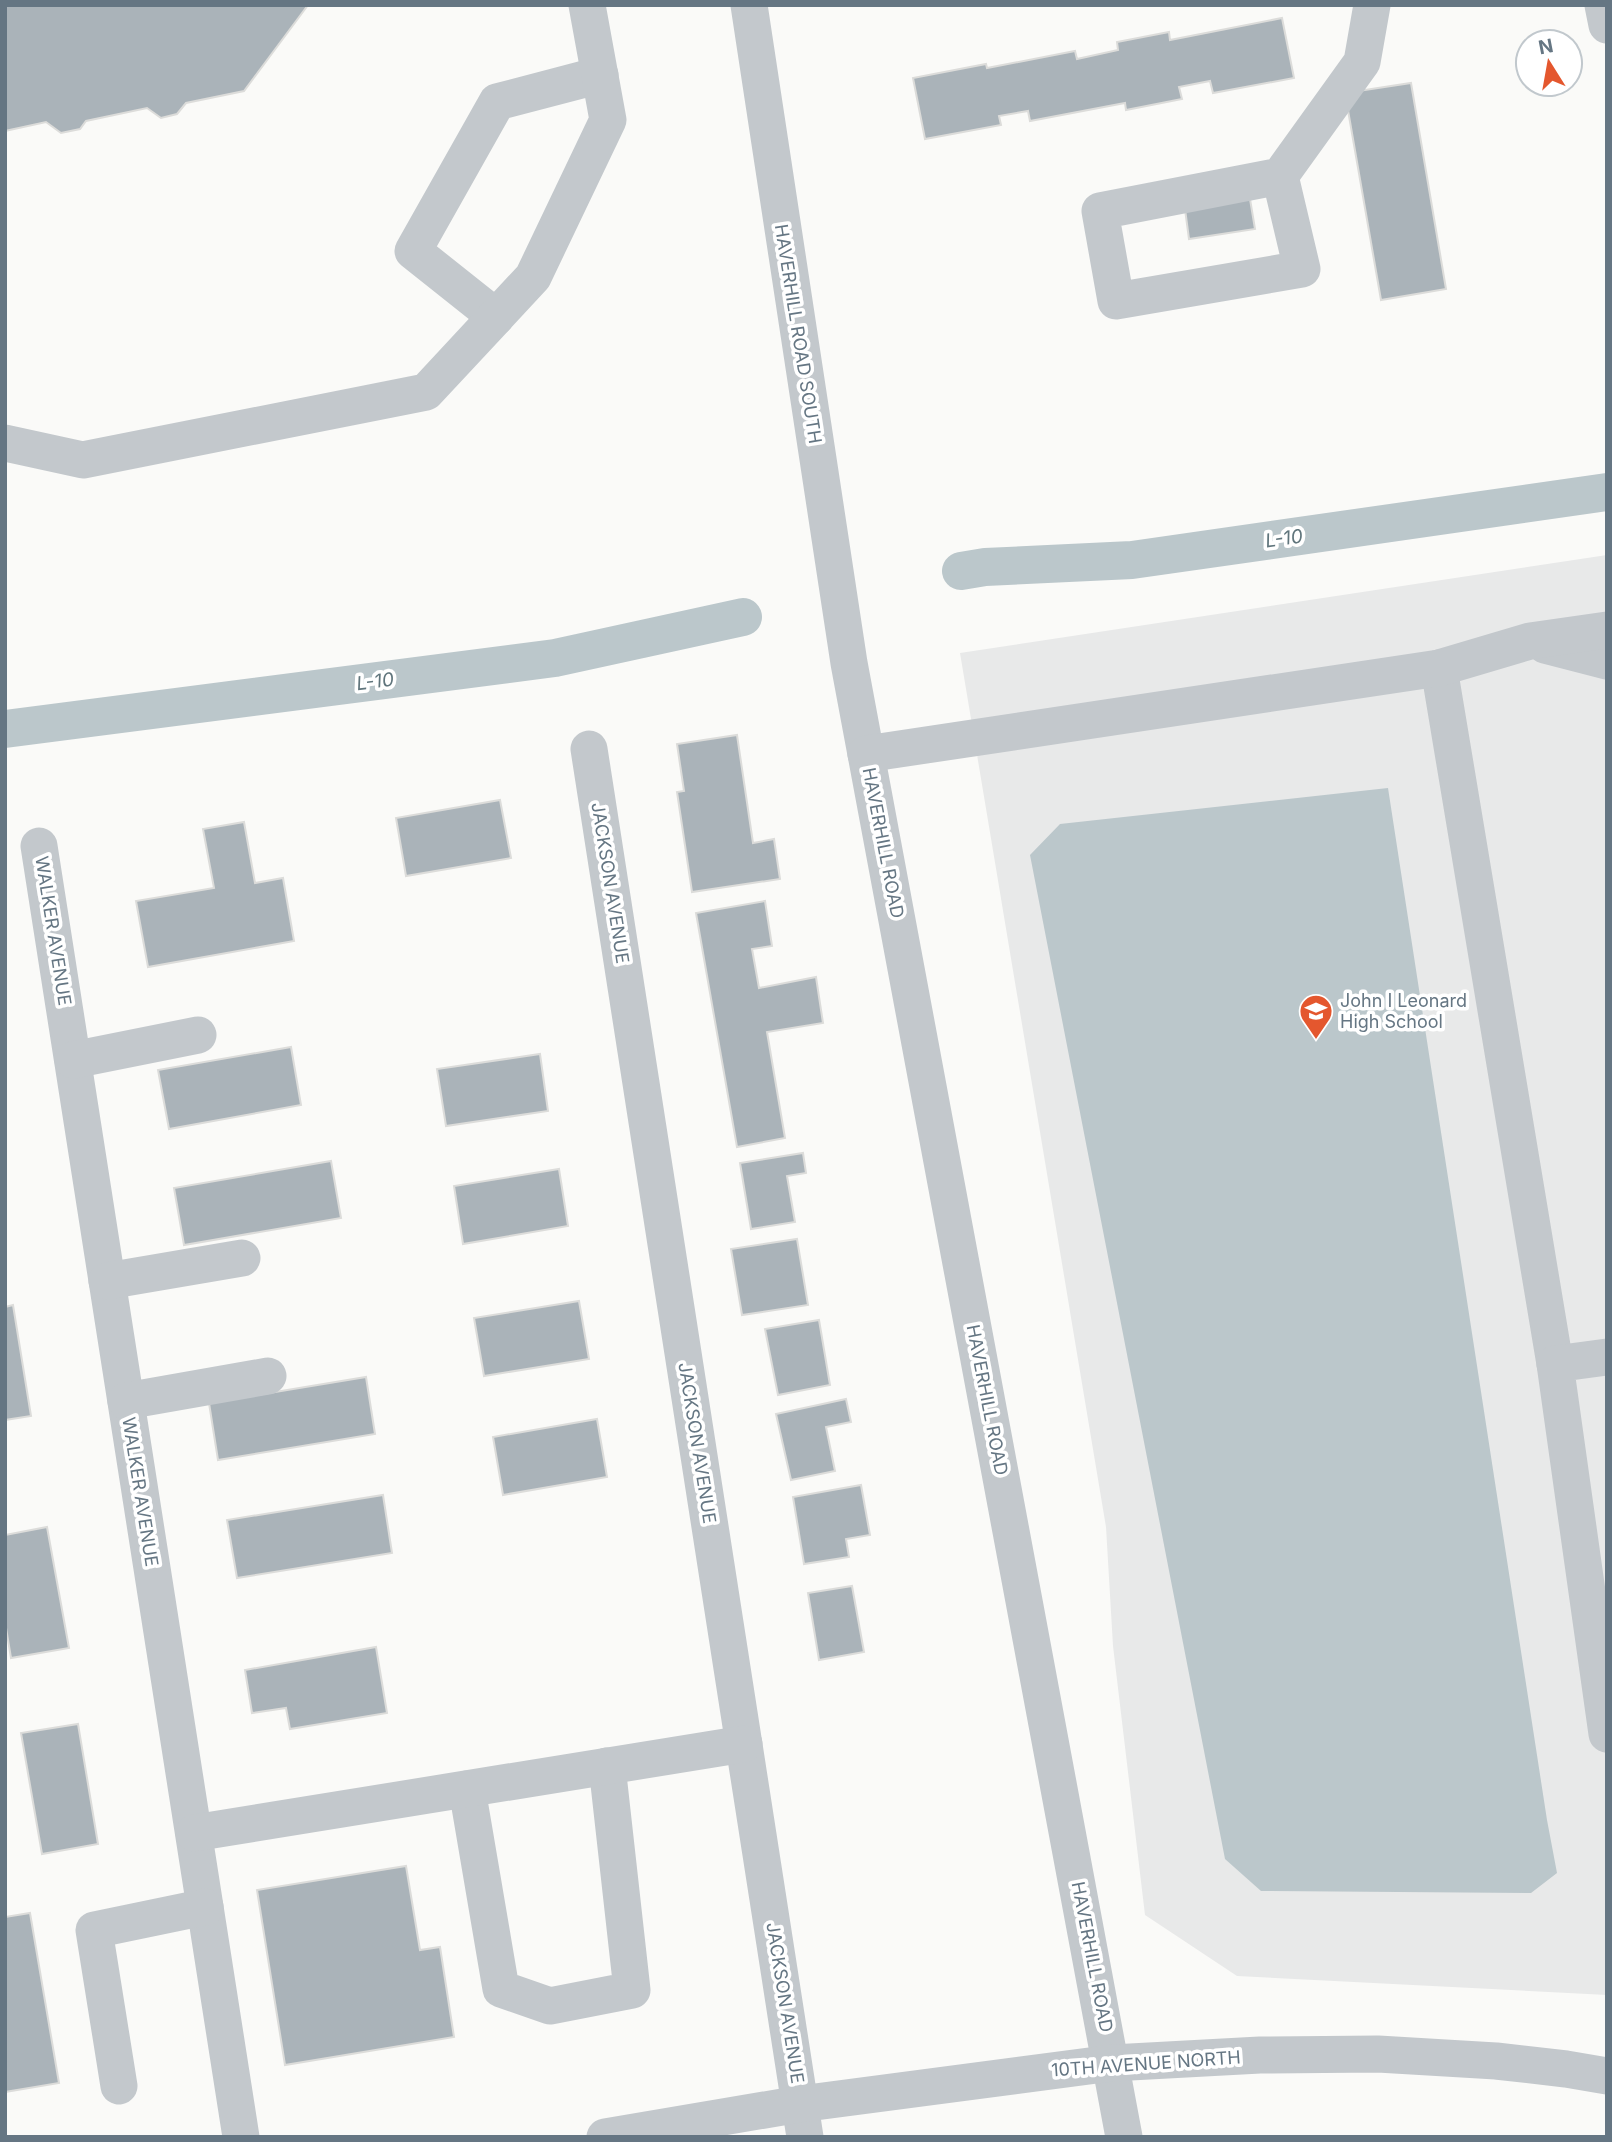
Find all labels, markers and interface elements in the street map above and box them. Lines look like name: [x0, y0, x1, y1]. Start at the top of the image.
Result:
north arrow: [1514, 28, 1584, 98]
text: N: [1537, 34, 1555, 59]
street label: HAVERHILL ROAD SOUTH: [771, 223, 826, 445]
water label: L-10: [1264, 524, 1304, 553]
water label: L-10: [355, 668, 395, 695]
street label: HAVERHILL ROAD: [859, 766, 908, 920]
street label: JACKSON AVENUE: [587, 801, 634, 965]
street label: WALKER AVENUE: [31, 855, 76, 1007]
place label: John I Leonard High School: [1340, 990, 1467, 1032]
school or university icon: John I Leonard High School: [1297, 992, 1335, 1041]
street label: HAVERHILL ROAD: [963, 1323, 1012, 1477]
street label: JACKSON AVENUE: [674, 1361, 721, 1525]
street label: WALKER AVENUE: [118, 1416, 163, 1568]
street label: HAVERHILL ROAD: [1068, 1880, 1117, 2034]
street label: JACKSON AVENUE: [762, 1921, 809, 2085]
street label: 10TH AVENUE NORTH: [1051, 2046, 1241, 2081]

